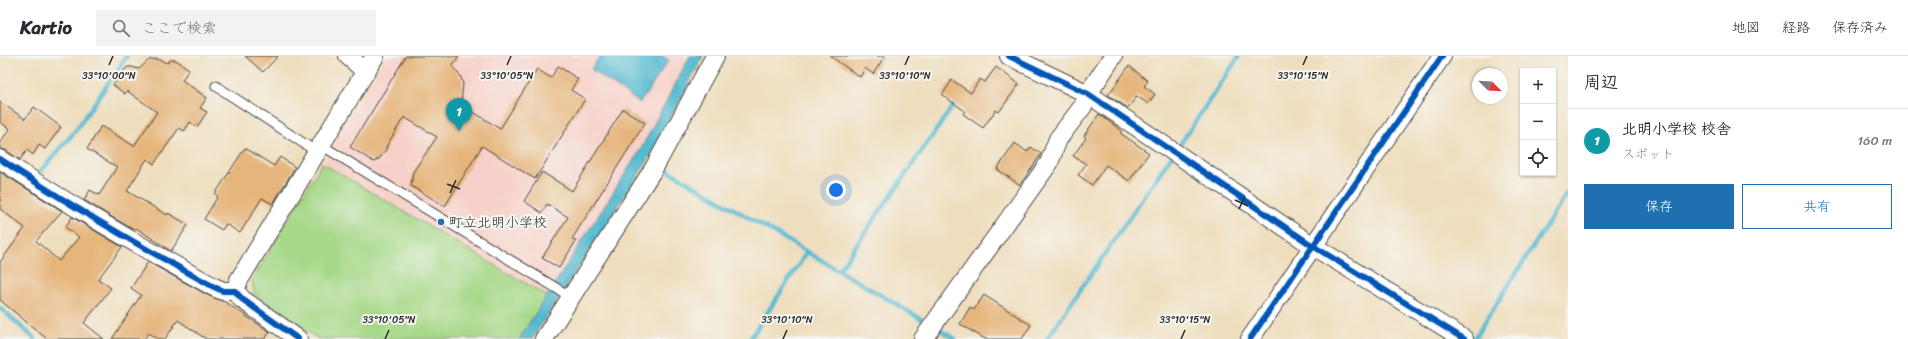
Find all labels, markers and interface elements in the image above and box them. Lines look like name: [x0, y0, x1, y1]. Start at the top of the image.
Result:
search box: [96, 10, 376, 46]
text: Kartio: [20, 11, 72, 44]
text: ここで検索: [142, 15, 217, 41]
text: 地図: [1732, 15, 1760, 40]
text: 経路: [1782, 15, 1810, 40]
text: 保存済み: [1832, 15, 1888, 40]
icon: search: [110, 17, 132, 39]
text: 33°10'00"N: [82, 67, 136, 85]
text: 33°10'05"N: [480, 67, 534, 85]
text: 33°10'10"N: [879, 67, 931, 85]
text: 33°10'15"N: [1277, 67, 1329, 85]
text: 周辺: [1584, 67, 1618, 97]
north arrow: [1472, 68, 1508, 104]
map controls: [1520, 68, 1556, 176]
button: +: [1520, 68, 1556, 104]
pin: 1: [446, 98, 472, 131]
button: −: [1520, 104, 1556, 140]
text: 北明小学校 校舎: [1622, 116, 1731, 142]
text: 1: [1594, 129, 1600, 152]
text: 160 m: [1857, 129, 1892, 152]
button: locate: [1520, 140, 1556, 176]
text: スポット: [1622, 142, 1674, 165]
your location: [826, 180, 846, 200]
button: 保存: [1584, 184, 1734, 229]
button: 共有: [1742, 184, 1892, 229]
place label: 町立北明小学校: [449, 210, 547, 235]
marker: 町立北明小学校: [436, 217, 446, 227]
text: 33°10'05"N: [362, 311, 416, 329]
text: 33°10'10"N: [761, 311, 813, 329]
text: 33°10'15"N: [1159, 311, 1211, 329]

